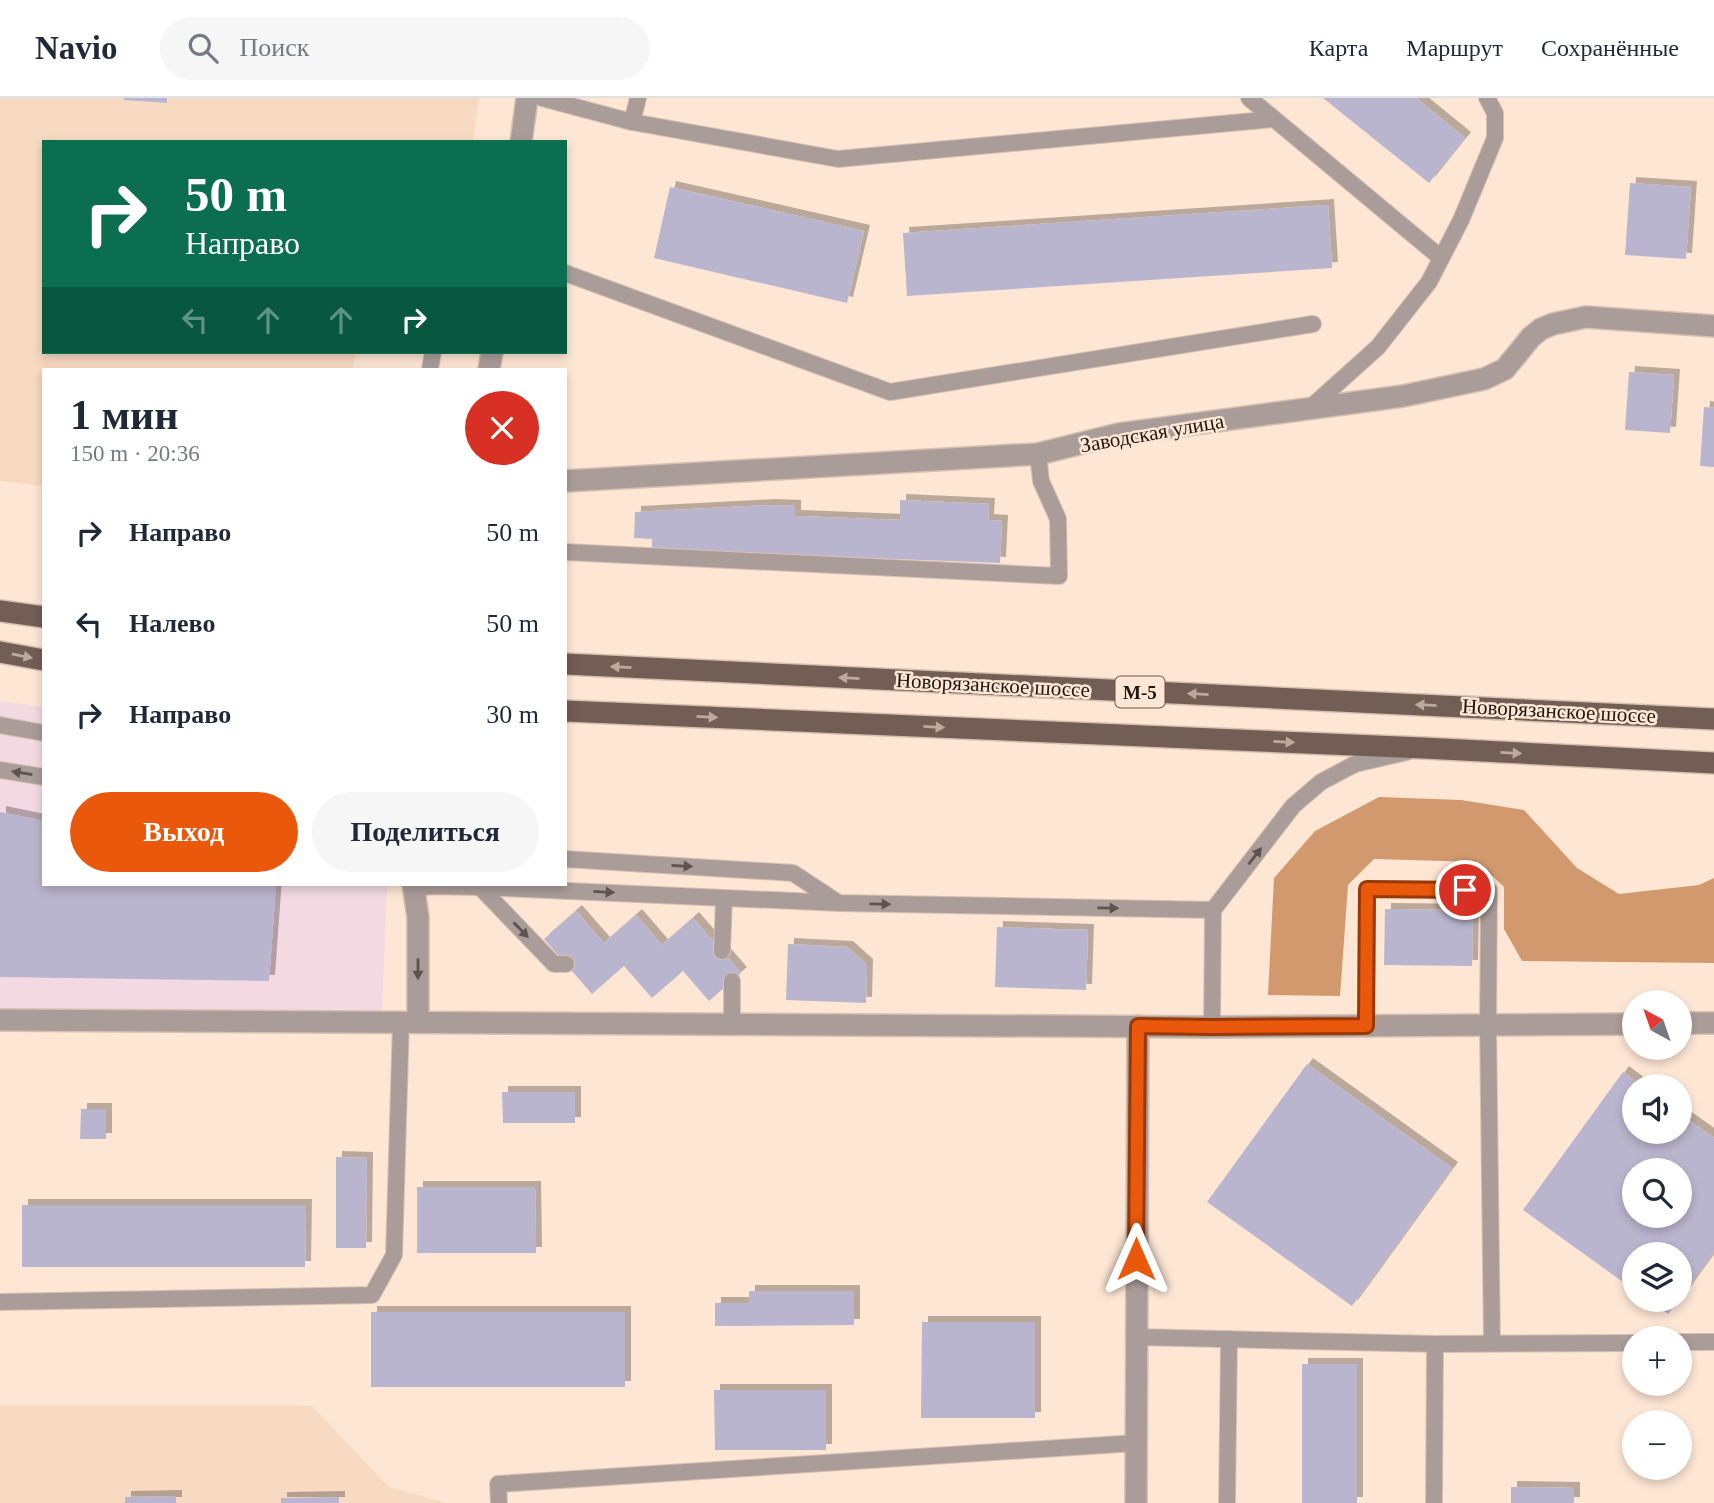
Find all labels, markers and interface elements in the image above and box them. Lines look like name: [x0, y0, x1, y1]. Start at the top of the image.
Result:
search box: [160, 17, 650, 80]
icon: search: [184, 29, 222, 67]
text: Navio: [35, 30, 118, 66]
text: Поиск: [240, 33, 309, 62]
text: Карта: [1309, 35, 1368, 61]
text: Маршрут: [1406, 35, 1503, 61]
text: Сохранённые: [1541, 35, 1679, 61]
text: 50 m: [185, 167, 287, 222]
icon: right: [70, 168, 161, 259]
text: Направо: [185, 225, 300, 261]
icon: left: [176, 301, 214, 339]
icon: ahead: [249, 301, 287, 339]
icon: ahead: [322, 301, 360, 339]
icon: right: [395, 301, 433, 339]
button: close: [465, 391, 539, 465]
text: 1 мин: [70, 392, 179, 438]
street label: Заводская улица: [1078, 408, 1226, 457]
text: 150 m · 20:36: [70, 441, 200, 466]
icon: right: [70, 514, 108, 552]
text: Направо: [129, 518, 231, 547]
text: 50 m: [486, 518, 539, 547]
icon: left: [70, 605, 108, 643]
text: Налево: [129, 609, 215, 638]
text: 50 m: [486, 609, 539, 638]
one-way arrow: [11, 651, 33, 662]
one-way arrow: [610, 662, 632, 673]
street label: Новорязанское шоссе: [895, 668, 1091, 702]
one-way arrow: [837, 673, 859, 684]
road number: М-5: [1116, 677, 1164, 708]
one-way arrow: [1187, 689, 1209, 700]
street label: Новорязанское шоссе: [1461, 694, 1657, 728]
icon: right: [70, 696, 108, 734]
text: Направо: [129, 700, 231, 729]
text: 30 m: [486, 700, 539, 729]
one-way arrow: [1414, 700, 1436, 711]
one-way arrow: [696, 711, 718, 722]
one-way arrow: [923, 721, 945, 732]
one-way arrow: [1273, 737, 1295, 748]
one-way arrow: [1500, 747, 1522, 758]
one-way arrow: [11, 767, 33, 778]
button: Выход: [70, 792, 298, 872]
button: Поделиться: [312, 792, 539, 872]
one-way arrow: [1247, 847, 1261, 865]
pin: [1435, 860, 1495, 920]
one-way arrow: [672, 861, 694, 872]
icon: arrive: [1446, 871, 1484, 909]
one-way arrow: [593, 887, 615, 898]
one-way arrow: [870, 898, 892, 910]
one-way arrow: [1097, 902, 1119, 914]
one-way arrow: [513, 921, 530, 938]
one-way arrow: [412, 958, 424, 980]
north arrow: [1622, 990, 1692, 1060]
map controls: [1622, 990, 1692, 1480]
button: sound: [1622, 1074, 1692, 1144]
button: search: [1622, 1158, 1692, 1228]
position arrow: [1099, 1222, 1173, 1296]
button: layers: [1622, 1242, 1692, 1312]
button: +: [1622, 1326, 1692, 1396]
button: −: [1622, 1410, 1692, 1480]

